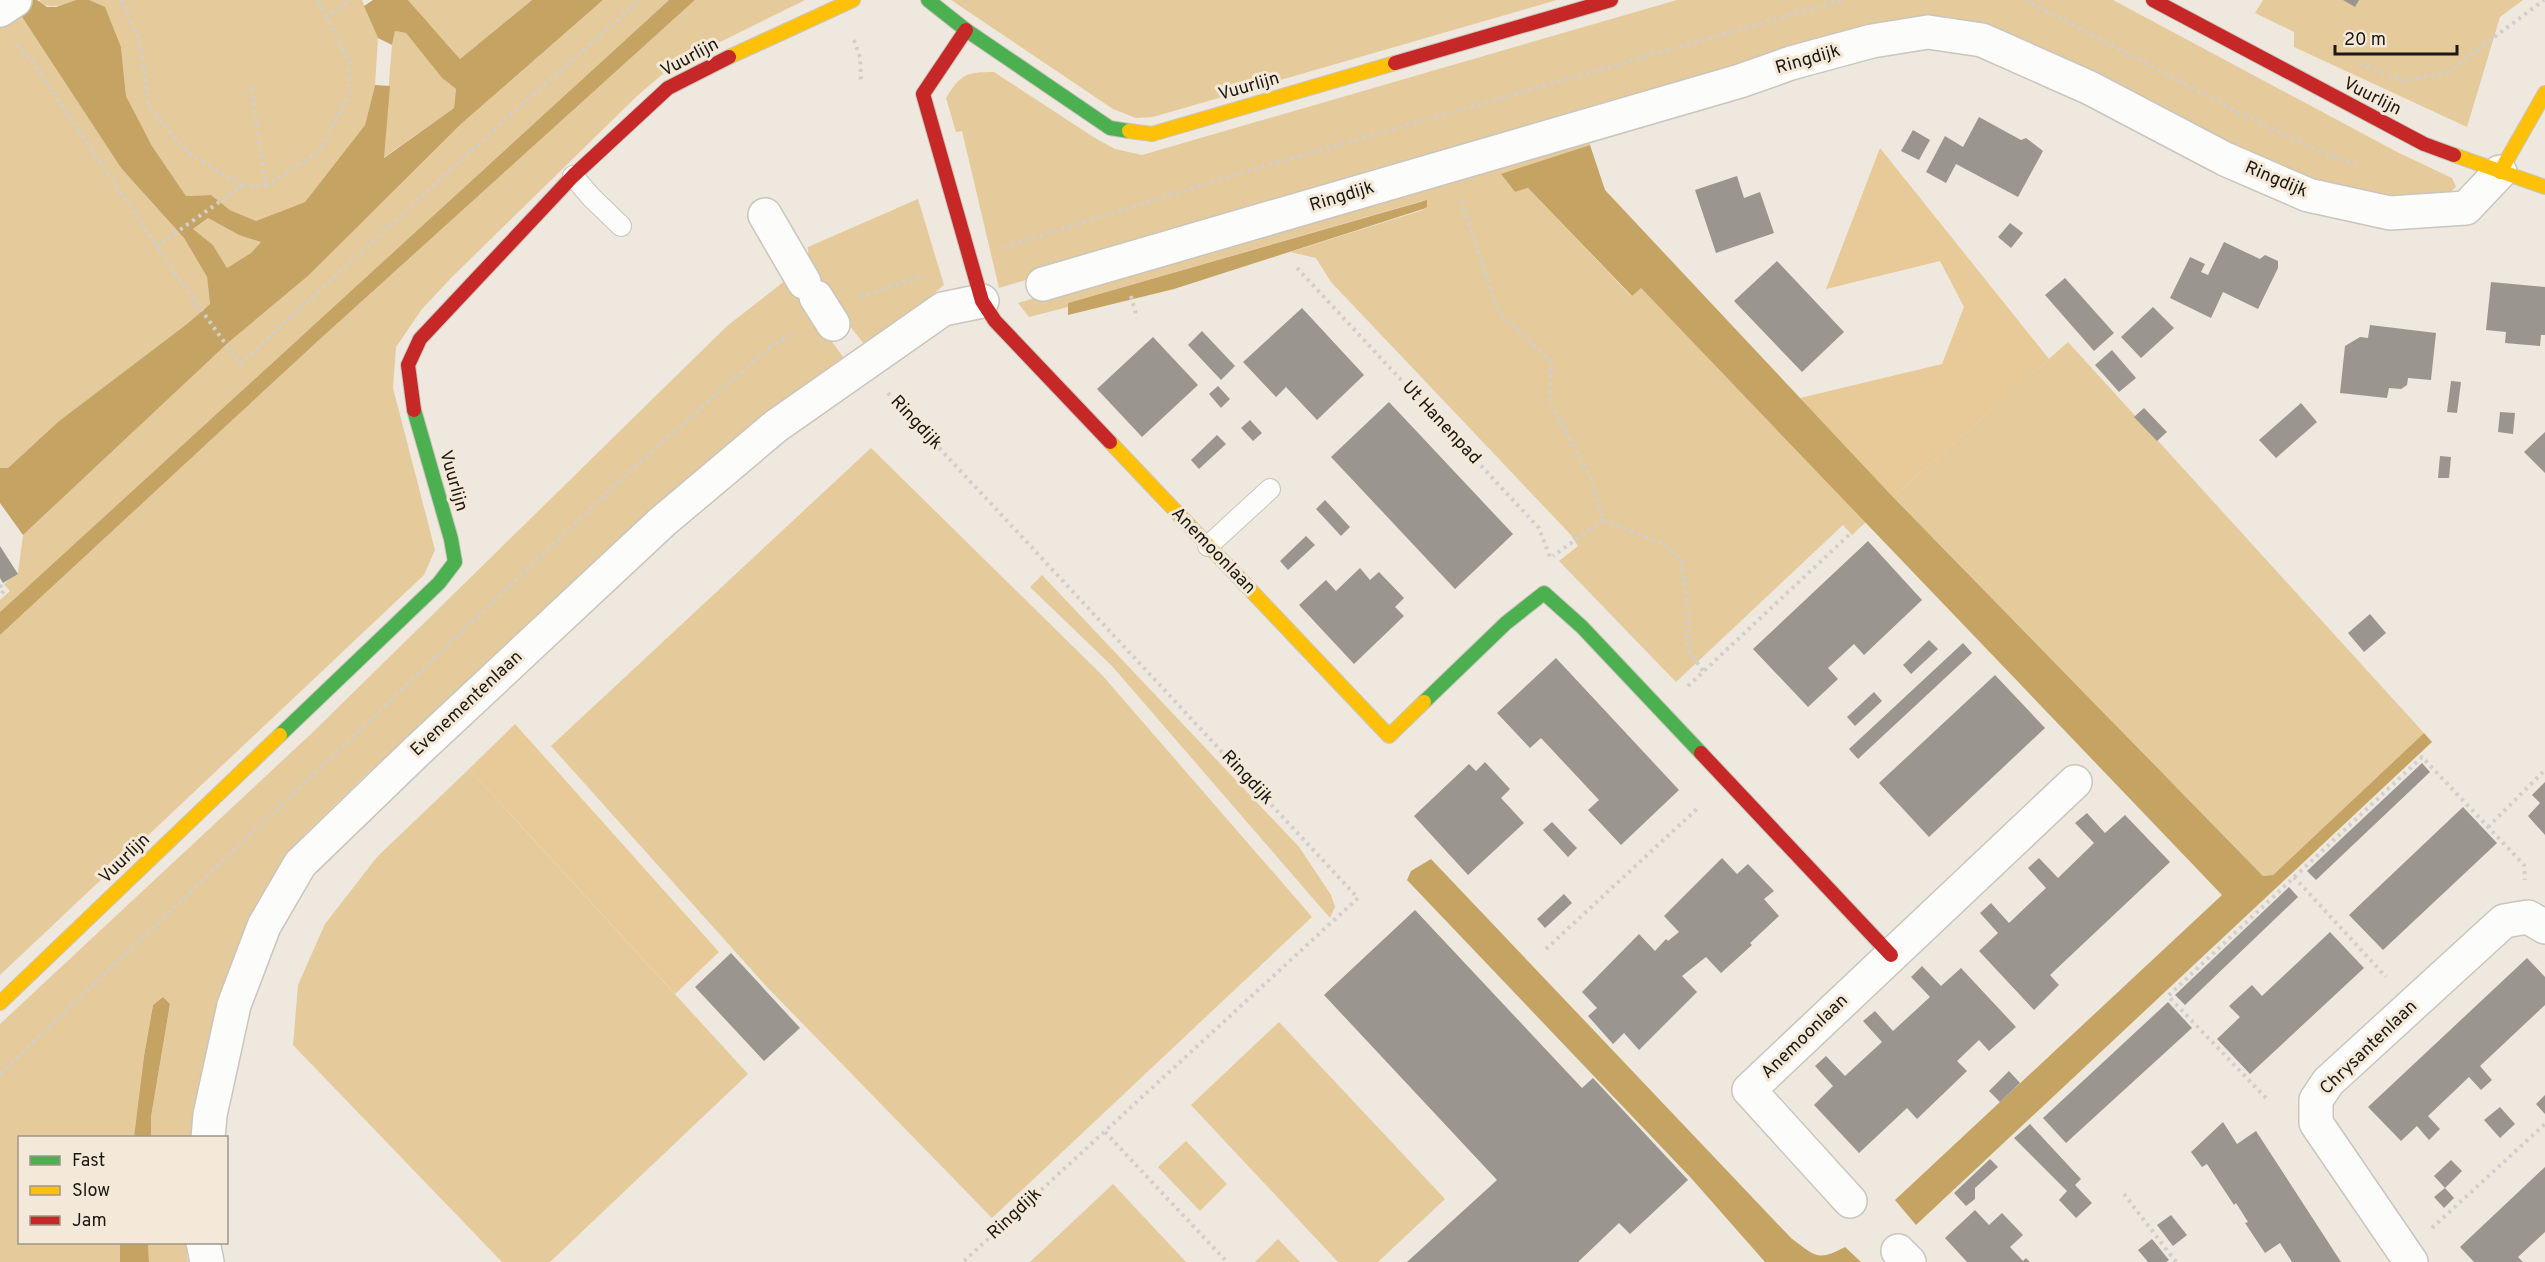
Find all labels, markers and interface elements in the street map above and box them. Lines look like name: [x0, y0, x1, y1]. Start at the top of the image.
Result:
scale bar: [2335, 18, 2456, 56]
text: 20 m: [2344, 29, 2386, 52]
street label: Vuurlijn: [657, 33, 723, 83]
street label: Ringdijk: [1773, 40, 1843, 80]
street label: Vuurlijn: [1216, 67, 1282, 107]
street label: Vuurlijn: [2339, 73, 2405, 121]
street label: Ringdijk: [2241, 156, 2311, 204]
street label: Ringdijk: [1307, 176, 1377, 218]
street label: Ut Hanenpad: [1396, 376, 1486, 470]
street label: Ringdijk: [885, 391, 947, 455]
street label: Vuurlijn: [433, 448, 473, 514]
street label: Anemoonlaan: [1166, 503, 1260, 599]
street label: Evenementenlaan: [406, 646, 528, 762]
street label: Ringdijk: [1216, 746, 1278, 810]
street label: Vuurlijn: [95, 829, 155, 889]
street label: Anemoonlaan: [1757, 990, 1853, 1084]
street label: Chrysantenlaan: [2315, 996, 2423, 1100]
legend: [18, 1136, 228, 1244]
text: Fast: [72, 1150, 105, 1173]
text: Slow: [72, 1180, 110, 1203]
street label: Ringdijk: [983, 1183, 1047, 1245]
text: Jam: [72, 1210, 107, 1233]

